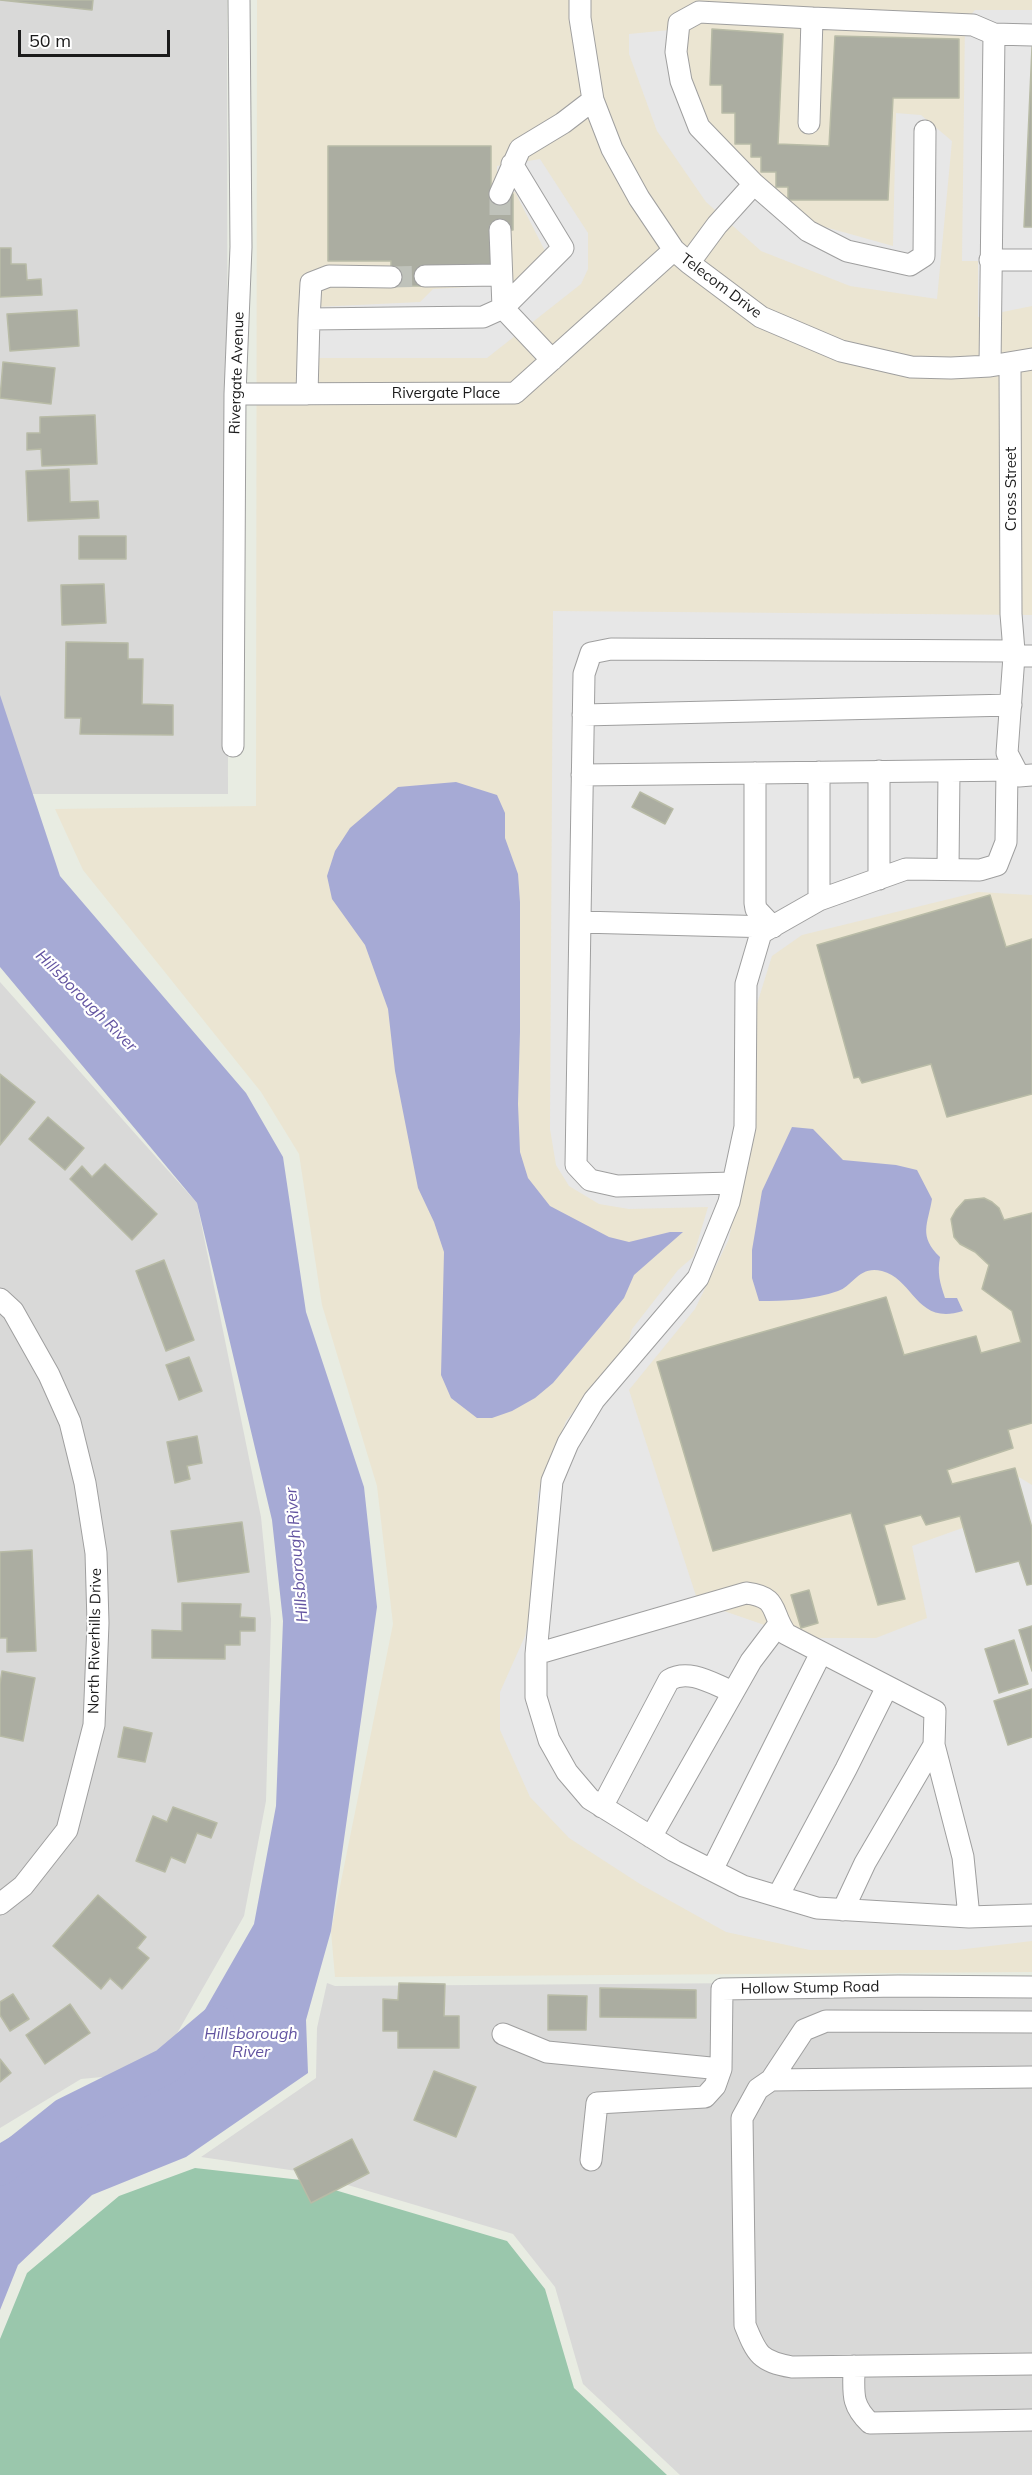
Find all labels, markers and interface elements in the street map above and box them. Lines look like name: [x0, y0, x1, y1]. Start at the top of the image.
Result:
scale bar: [21, 18, 172, 56]
text: 50 m: [29, 29, 71, 52]
street label: Telecom Drive: [677, 250, 765, 322]
street label: Rivergate Avenue: [226, 311, 248, 435]
street label: Rivergate Place: [392, 384, 500, 402]
street label: Cross Street: [1002, 447, 1020, 531]
water label: Hillsborough River: [31, 946, 141, 1056]
water label: Hillsborough River: [282, 1487, 312, 1623]
street label: North Riverhills Drive: [85, 1568, 105, 1714]
street label: Hollow Stump Road: [741, 1978, 879, 1998]
water label: Hillsborough River: [204, 2024, 298, 2062]

